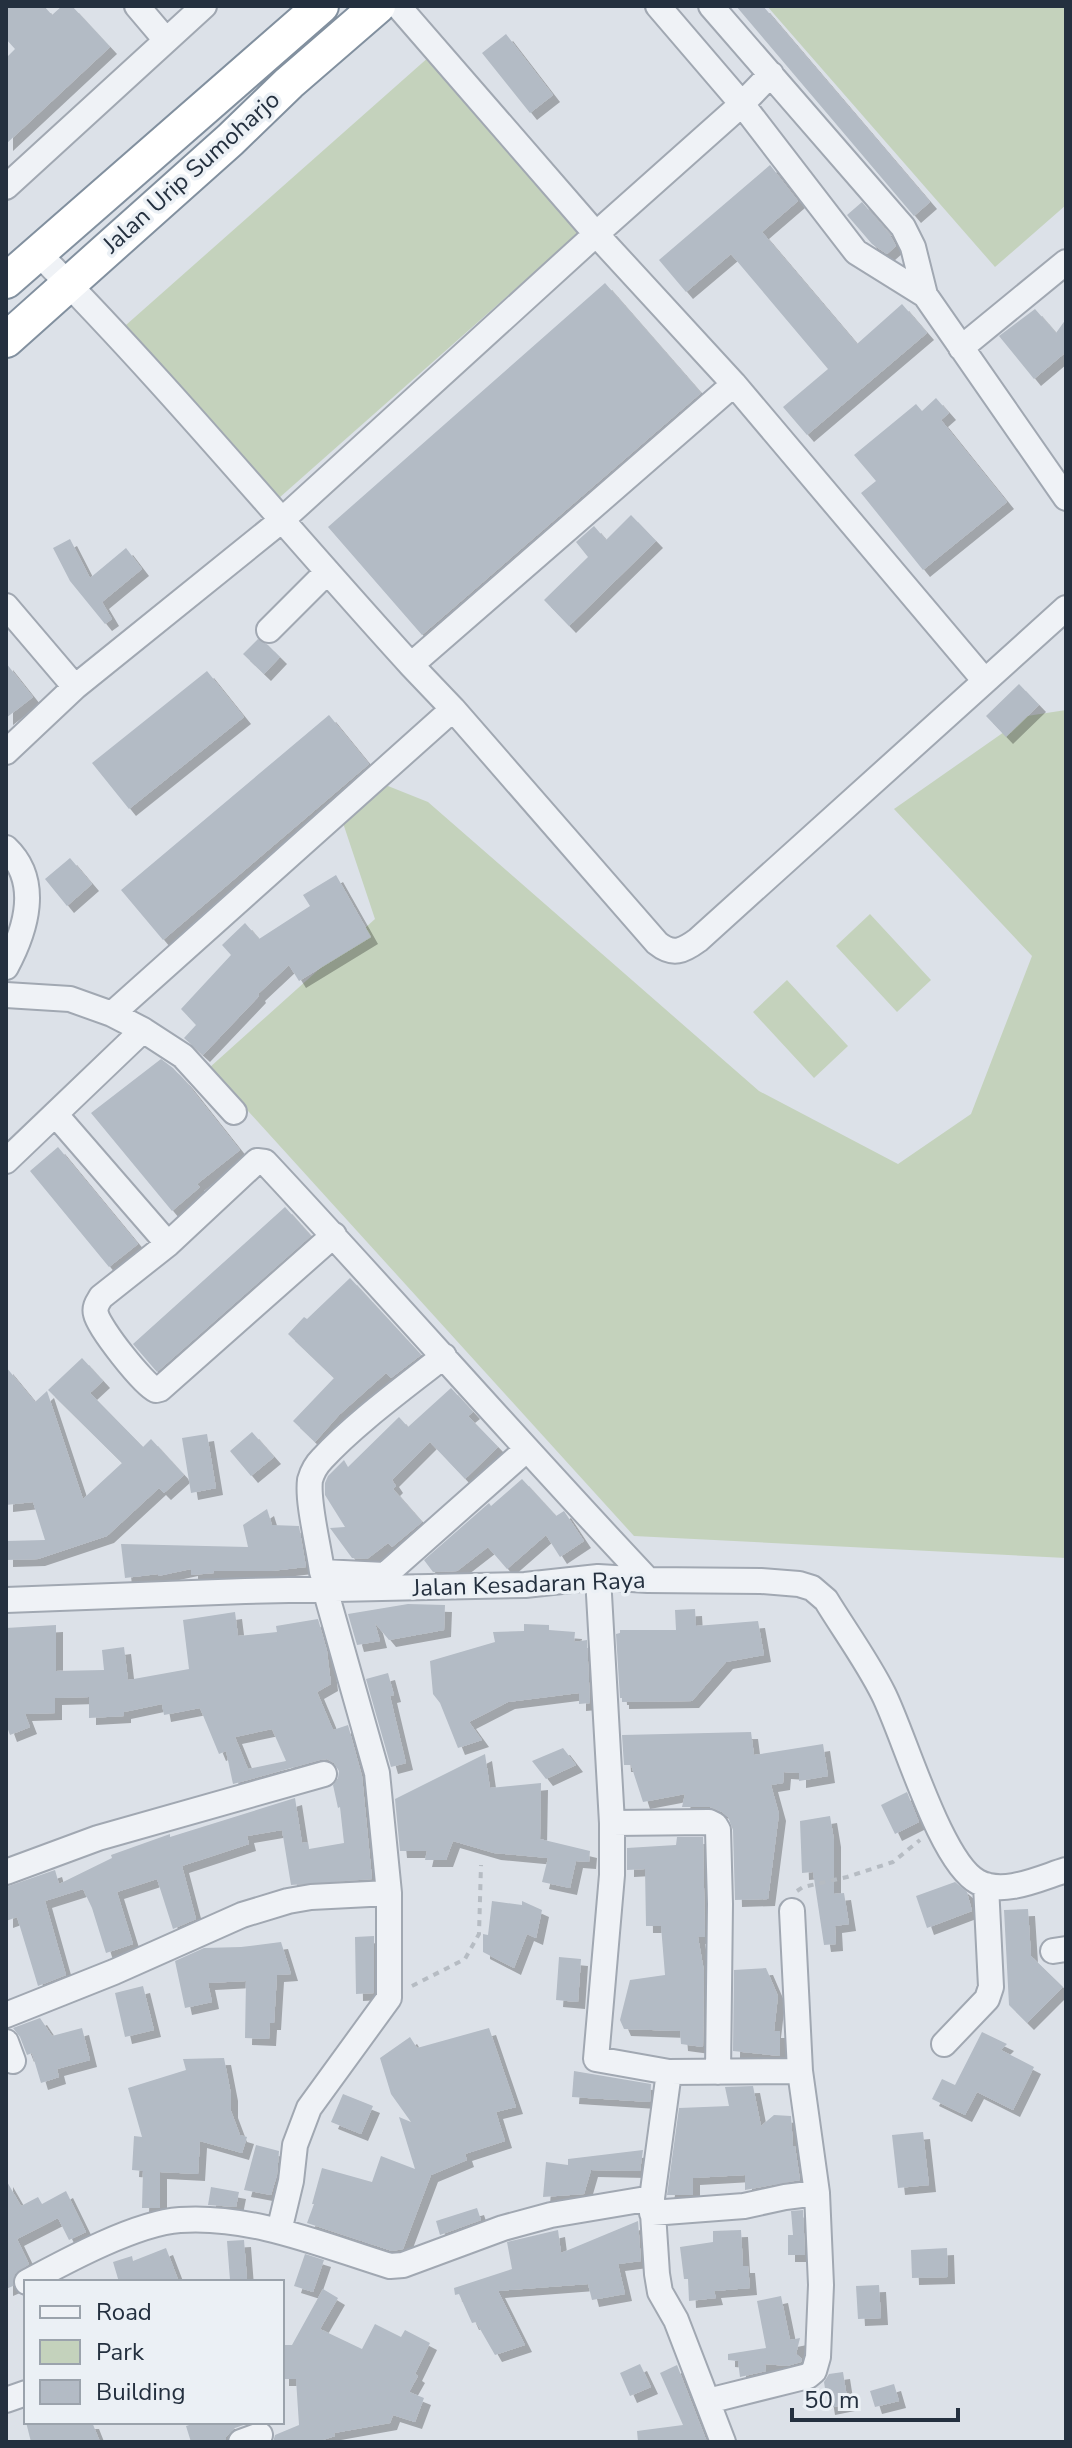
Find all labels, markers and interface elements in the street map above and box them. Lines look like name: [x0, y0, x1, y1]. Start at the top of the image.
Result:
street label: Jalan Urip Sumoharjo: [95, 84, 286, 261]
street label: Jalan Kesadaran Raya: [411, 1564, 646, 1604]
legend: [24, 2280, 284, 2424]
text: Road: [96, 2296, 152, 2328]
text: Park: [96, 2336, 145, 2368]
scale bar: [792, 2372, 958, 2422]
text: Building: [96, 2376, 186, 2408]
text: 50 m: [804, 2384, 860, 2416]

